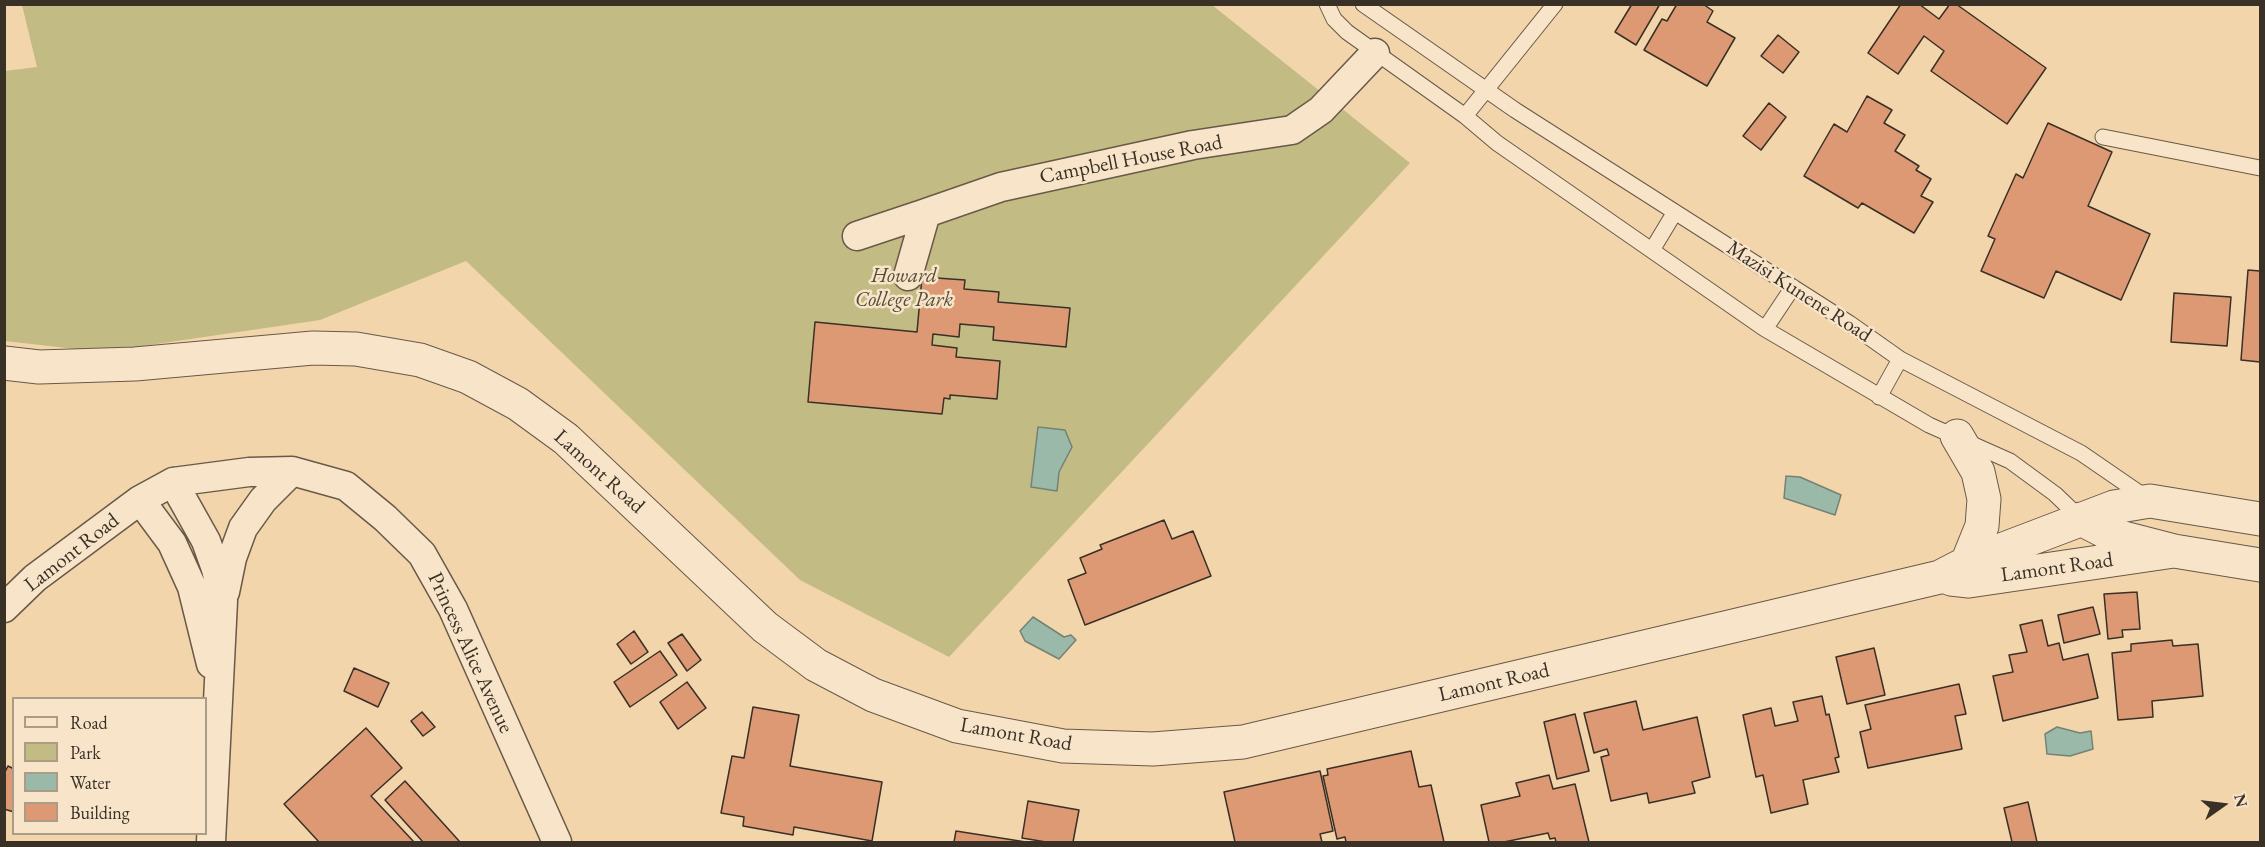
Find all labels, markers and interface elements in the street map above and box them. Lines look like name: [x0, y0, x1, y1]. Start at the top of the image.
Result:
street label: Campbell House Road: [1038, 130, 1224, 190]
street label: Mazisi Kunene Road: [1722, 236, 1876, 348]
park label: Howard College Park: [855, 263, 953, 313]
street label: Lamont Road: [549, 425, 649, 519]
street label: Lamont Road: [20, 508, 124, 598]
street label: Lamont Road: [1999, 548, 2115, 588]
street label: Princess Alice Avenue: [422, 569, 518, 737]
street label: Lamont Road: [1436, 658, 1552, 708]
legend: [12, 697, 207, 835]
text: Road: [70, 711, 108, 734]
street label: Lamont Road: [958, 713, 1074, 757]
text: Park: [70, 741, 101, 764]
text: Water: [70, 771, 111, 794]
north arrow: [2193, 775, 2253, 835]
text: N: [2229, 792, 2253, 809]
text: Building: [70, 801, 130, 824]

